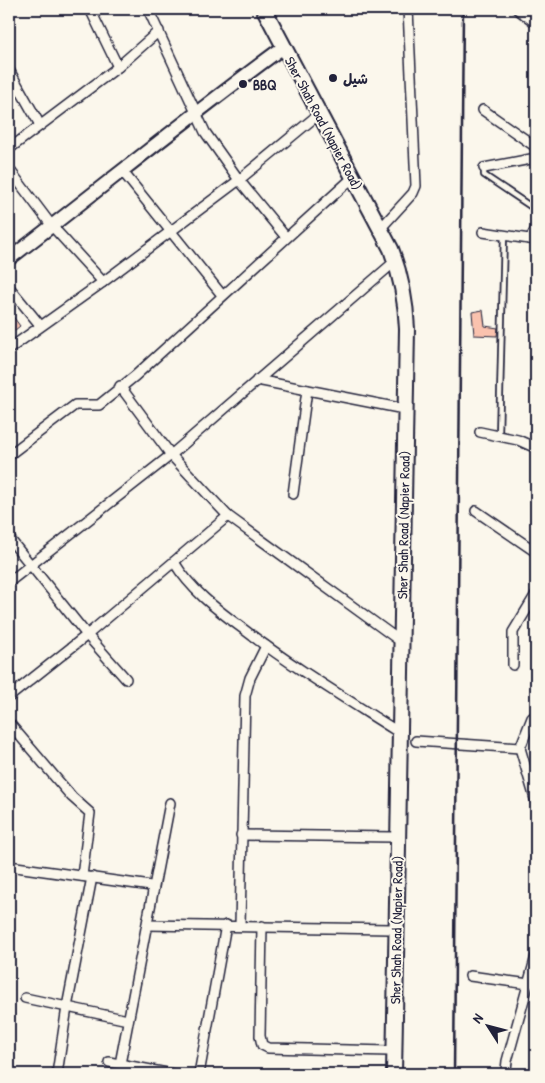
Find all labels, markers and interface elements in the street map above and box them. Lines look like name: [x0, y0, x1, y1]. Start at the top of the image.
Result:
street label: Sher Shah Road (Napier Road): [280, 53, 367, 193]
place label: شیل: [343, 69, 368, 88]
marker: شیل: [327, 72, 339, 84]
place label: BBQ: [253, 75, 276, 94]
marker: BBQ: [237, 78, 249, 90]
street label: Sher Shah Road (Napier Road): [392, 451, 415, 599]
street label: Sher Shah Road (Napier Road): [385, 856, 408, 1004]
north arrow: [462, 1000, 512, 1050]
text: N: [467, 1009, 487, 1027]

